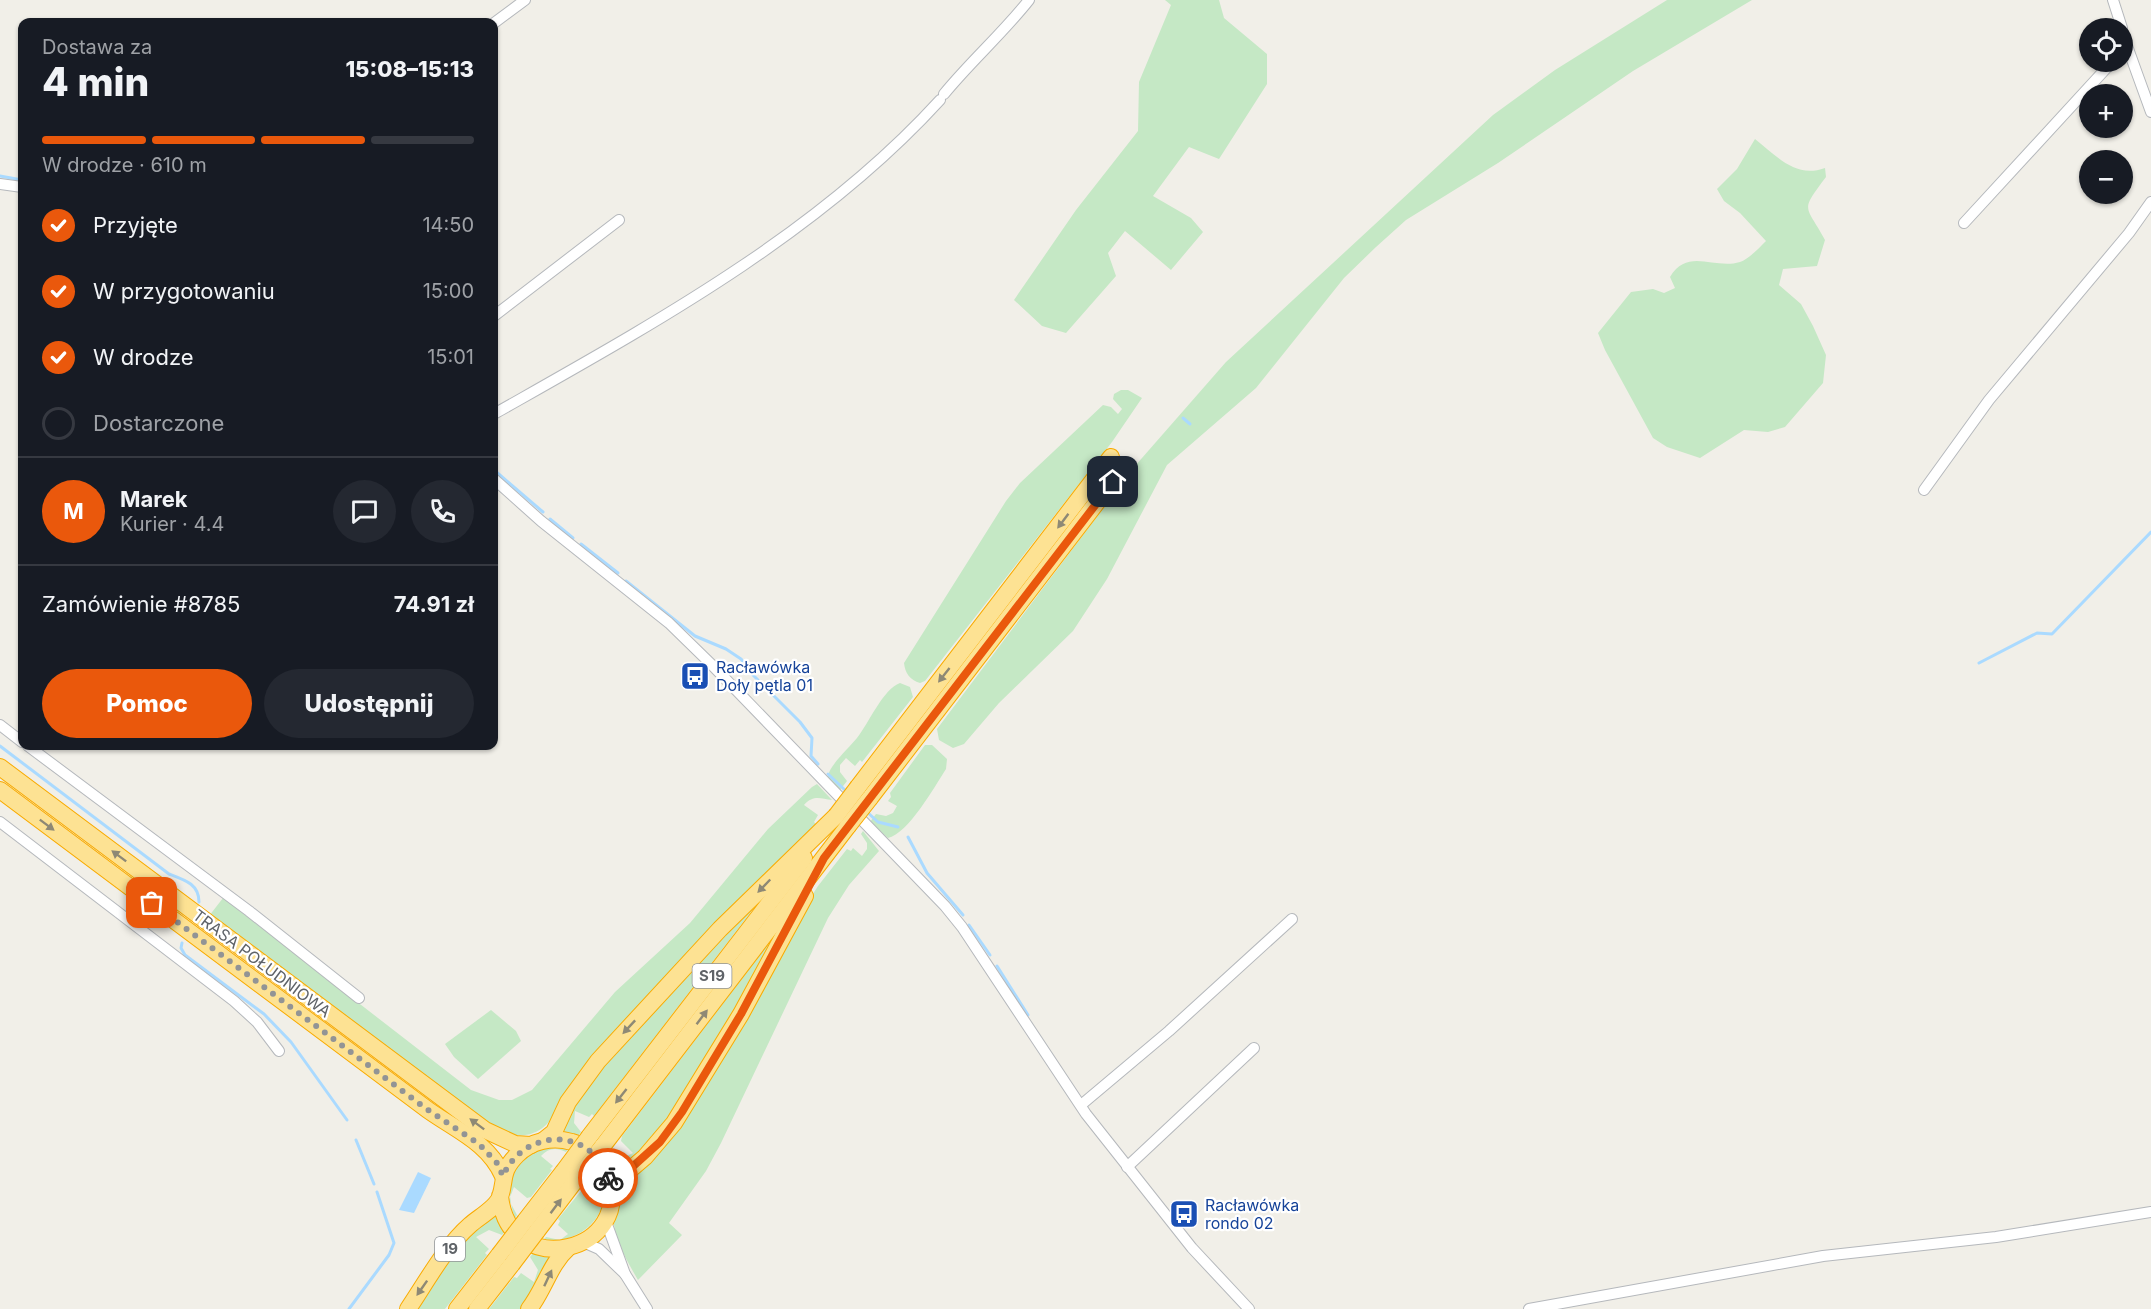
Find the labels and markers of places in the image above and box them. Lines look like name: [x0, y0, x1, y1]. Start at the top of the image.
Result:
pin: [1087, 456, 1138, 507]
place label: Racławówka Doły pętla 01: [716, 657, 813, 695]
bus stop icon: Racławówka Doły pętla 01: [679, 660, 711, 692]
pin: [126, 877, 177, 928]
place label: Racławówka rondo 02: [1205, 1195, 1299, 1233]
bus stop icon: Racławówka rondo 02: [1168, 1198, 1200, 1230]

